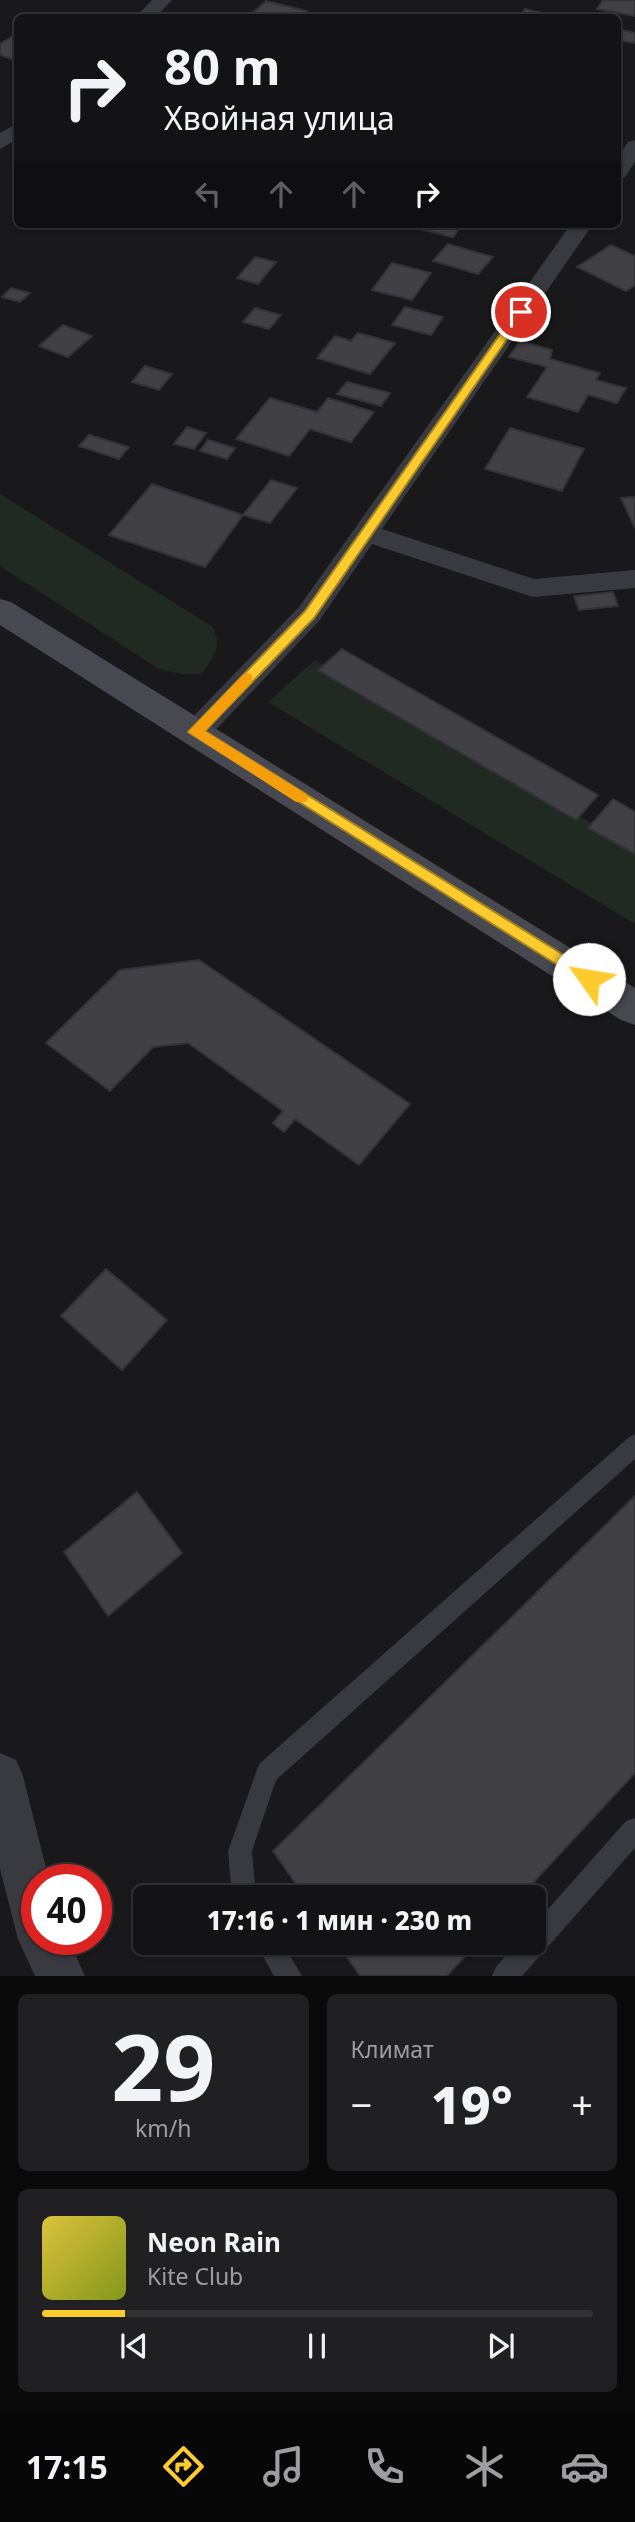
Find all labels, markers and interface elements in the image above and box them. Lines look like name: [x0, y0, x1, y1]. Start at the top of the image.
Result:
text: 80 m: [164, 33, 281, 99]
icon: right: [49, 42, 140, 133]
text: Хвойная улица: [164, 96, 395, 139]
icon: left: [189, 175, 227, 213]
icon: ahead: [262, 175, 300, 213]
icon: ahead: [335, 175, 373, 213]
icon: right: [408, 175, 446, 213]
pin: [491, 282, 551, 342]
icon: arrive: [502, 293, 540, 331]
position arrow: [552, 942, 626, 1016]
speed limit sign: 40: [21, 1864, 112, 1955]
text: 17:16 · 1 мин · 230 m: [207, 1902, 472, 1938]
text: 29: [111, 2004, 215, 2128]
text: Климат: [351, 2033, 434, 2065]
text: 19°: [431, 2068, 513, 2139]
text: −: [351, 2078, 372, 2130]
text: +: [571, 2078, 593, 2130]
text: km/h: [135, 2112, 192, 2144]
text: Neon Rain: [147, 2224, 281, 2260]
text: Kite Club: [147, 2260, 243, 2292]
icon: previous: [115, 2327, 153, 2365]
icon: pause: [298, 2327, 336, 2365]
icon: next: [482, 2327, 520, 2365]
icon: directions: [159, 2442, 208, 2491]
icon: music: [259, 2442, 308, 2491]
icon: phone: [360, 2442, 409, 2491]
icon: climate: [460, 2442, 509, 2491]
icon: car: [560, 2442, 609, 2491]
text: 17:15: [26, 2445, 108, 2488]

